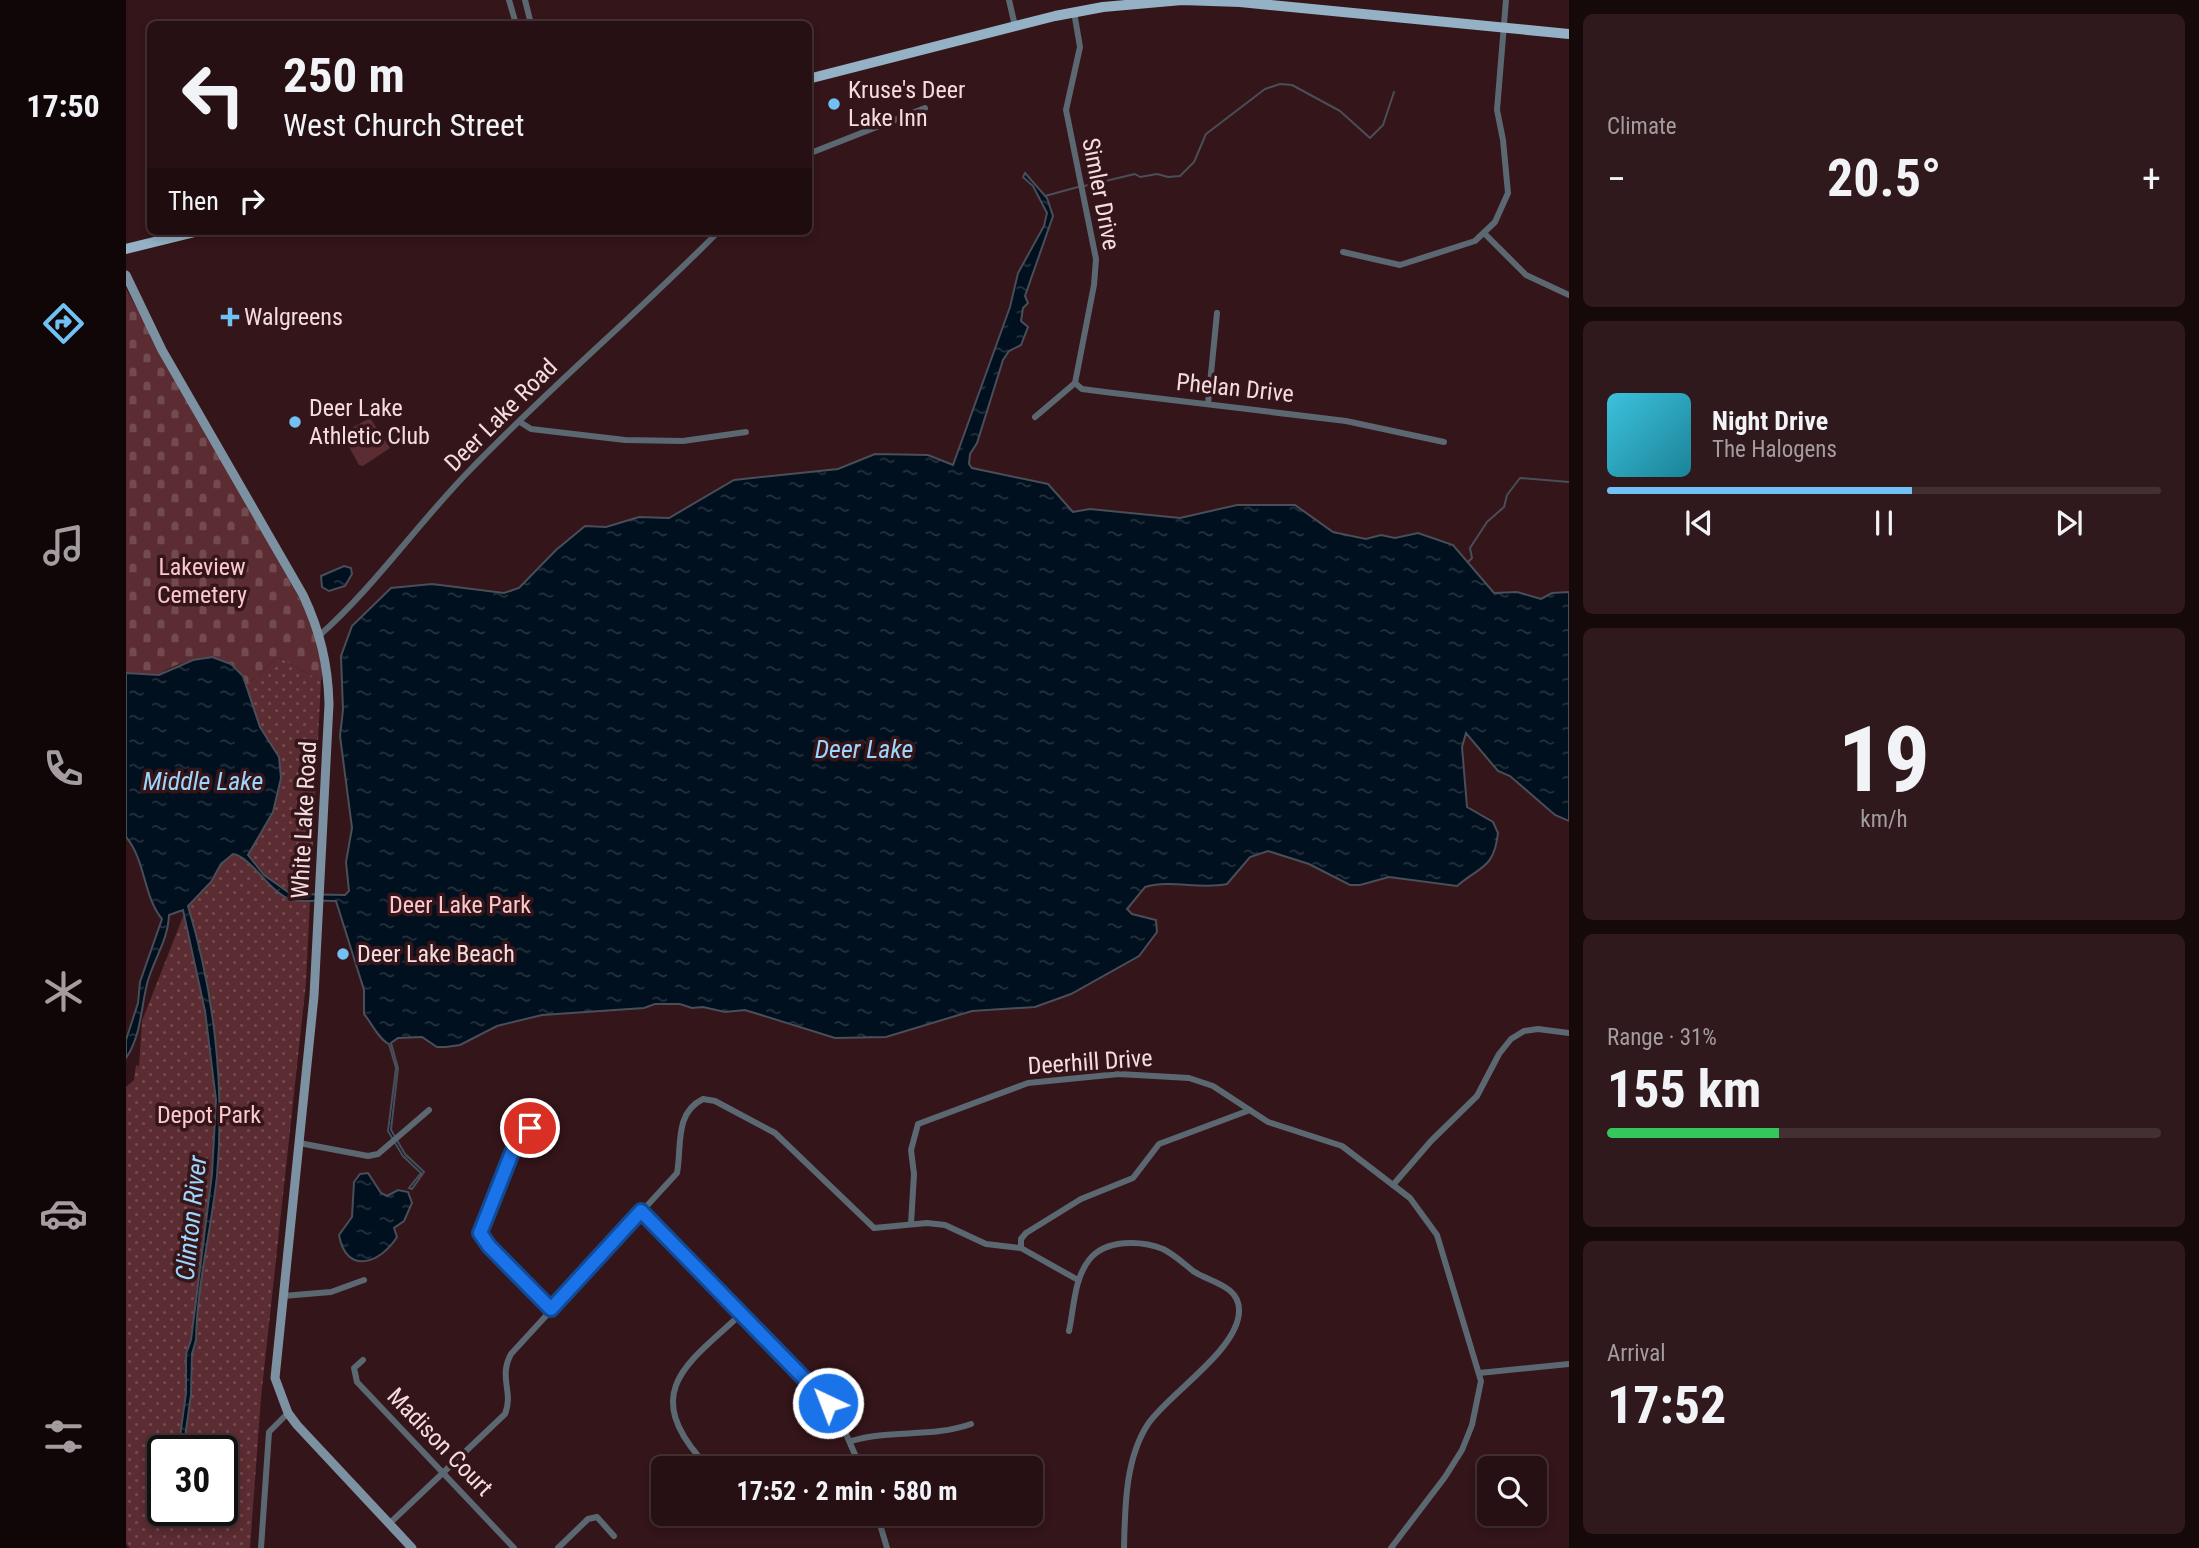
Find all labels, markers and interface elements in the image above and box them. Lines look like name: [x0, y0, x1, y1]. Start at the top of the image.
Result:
text: 250 m: [283, 47, 405, 104]
icon: left: [168, 49, 259, 140]
place label: Kruse's Deer Lake Inn: [848, 76, 965, 132]
text: 17:50: [26, 87, 100, 125]
marker: Kruse's Deer Lake Inn: [826, 96, 842, 112]
text: West Church Street: [283, 106, 524, 144]
text: Climate: [1607, 113, 1677, 140]
street label: Simler Drive: [1076, 136, 1126, 252]
text: 20.5°: [1827, 148, 1941, 209]
text: −: [1607, 157, 1626, 201]
text: +: [2142, 157, 2161, 201]
icon: right: [233, 182, 271, 220]
text: Then: [168, 186, 219, 216]
icon: directions: [39, 299, 88, 348]
place label: Walgreens: [244, 303, 343, 331]
marker: Walgreens: [222, 309, 238, 325]
street label: Deer Lake Road: [439, 353, 563, 477]
street label: Phelan Drive: [1175, 368, 1295, 408]
place label: Deer Lake Athletic Club: [309, 394, 430, 450]
text: Night Drive: [1712, 406, 1828, 436]
marker: Deer Lake Athletic Club: [287, 414, 303, 430]
text: The Halogens: [1712, 436, 1837, 463]
icon: previous: [1680, 504, 1718, 542]
icon: pause: [1865, 504, 1903, 542]
icon: next: [2050, 504, 2088, 542]
icon: music: [39, 521, 88, 570]
park label: Lakeview Cemetery: [157, 553, 247, 609]
text: 19: [1838, 707, 1930, 813]
water label: Deer Lake: [815, 734, 913, 764]
street label: White Lake Road: [286, 741, 322, 899]
icon: phone: [39, 744, 88, 793]
water label: Middle Lake: [143, 766, 263, 796]
text: km/h: [1860, 806, 1908, 833]
park label: Deer Lake Park: [389, 891, 531, 919]
place label: Deer Lake Beach: [357, 940, 515, 968]
marker: Deer Lake Beach: [335, 946, 351, 962]
icon: climate: [39, 967, 88, 1016]
text: Range · 31%: [1607, 1024, 1717, 1051]
street label: Deerhill Drive: [1027, 1044, 1153, 1080]
text: 155 km: [1607, 1059, 1761, 1120]
pin: [500, 1098, 560, 1158]
park label: Depot Park: [157, 1101, 261, 1129]
icon: arrive: [511, 1109, 549, 1147]
water label: Clinton River: [170, 1153, 213, 1282]
icon: car: [39, 1189, 88, 1238]
text: Arrival: [1607, 1340, 1666, 1367]
position arrow: [791, 1366, 865, 1440]
text: 17:52: [1607, 1375, 1726, 1436]
street label: Madison Court: [382, 1382, 498, 1502]
icon: filters: [39, 1412, 88, 1461]
speed limit sign: 30: [147, 1435, 238, 1526]
map controls: [1477, 1456, 1547, 1526]
button: search: [1477, 1456, 1547, 1526]
text: 17:52 · 2 min · 580 m: [737, 1476, 957, 1506]

